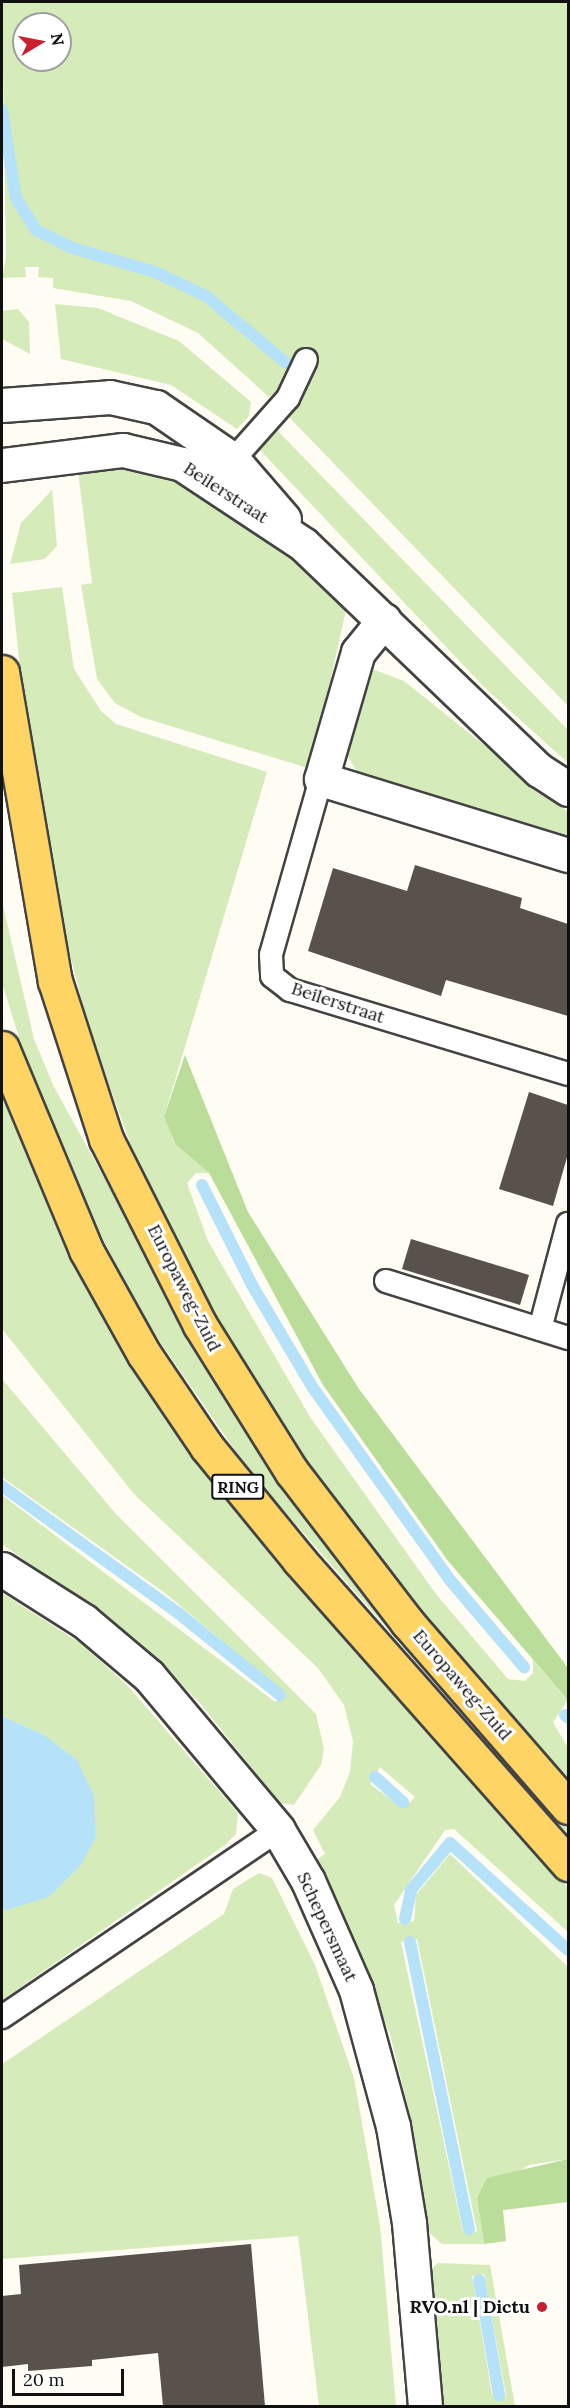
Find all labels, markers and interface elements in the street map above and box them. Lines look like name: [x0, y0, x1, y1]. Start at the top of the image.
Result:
north arrow: [12, 12, 72, 72]
text: N: [47, 31, 69, 47]
street label: Beilerstraat: [180, 458, 272, 528]
street label: Beilerstraat: [289, 978, 387, 1028]
street label: Europaweg-Zuid: [143, 1221, 225, 1355]
road number: RING: [211, 1474, 265, 1500]
street label: Europaweg-Zuid: [408, 1625, 516, 1745]
street label: Schepersmaat: [292, 1869, 362, 1985]
place label: RVO.nl | Dictu: [410, 2296, 530, 2318]
marker: RVO.nl | Dictu: [535, 2300, 549, 2314]
scale bar: [15, 2357, 128, 2395]
text: 20 m: [23, 2368, 65, 2391]

